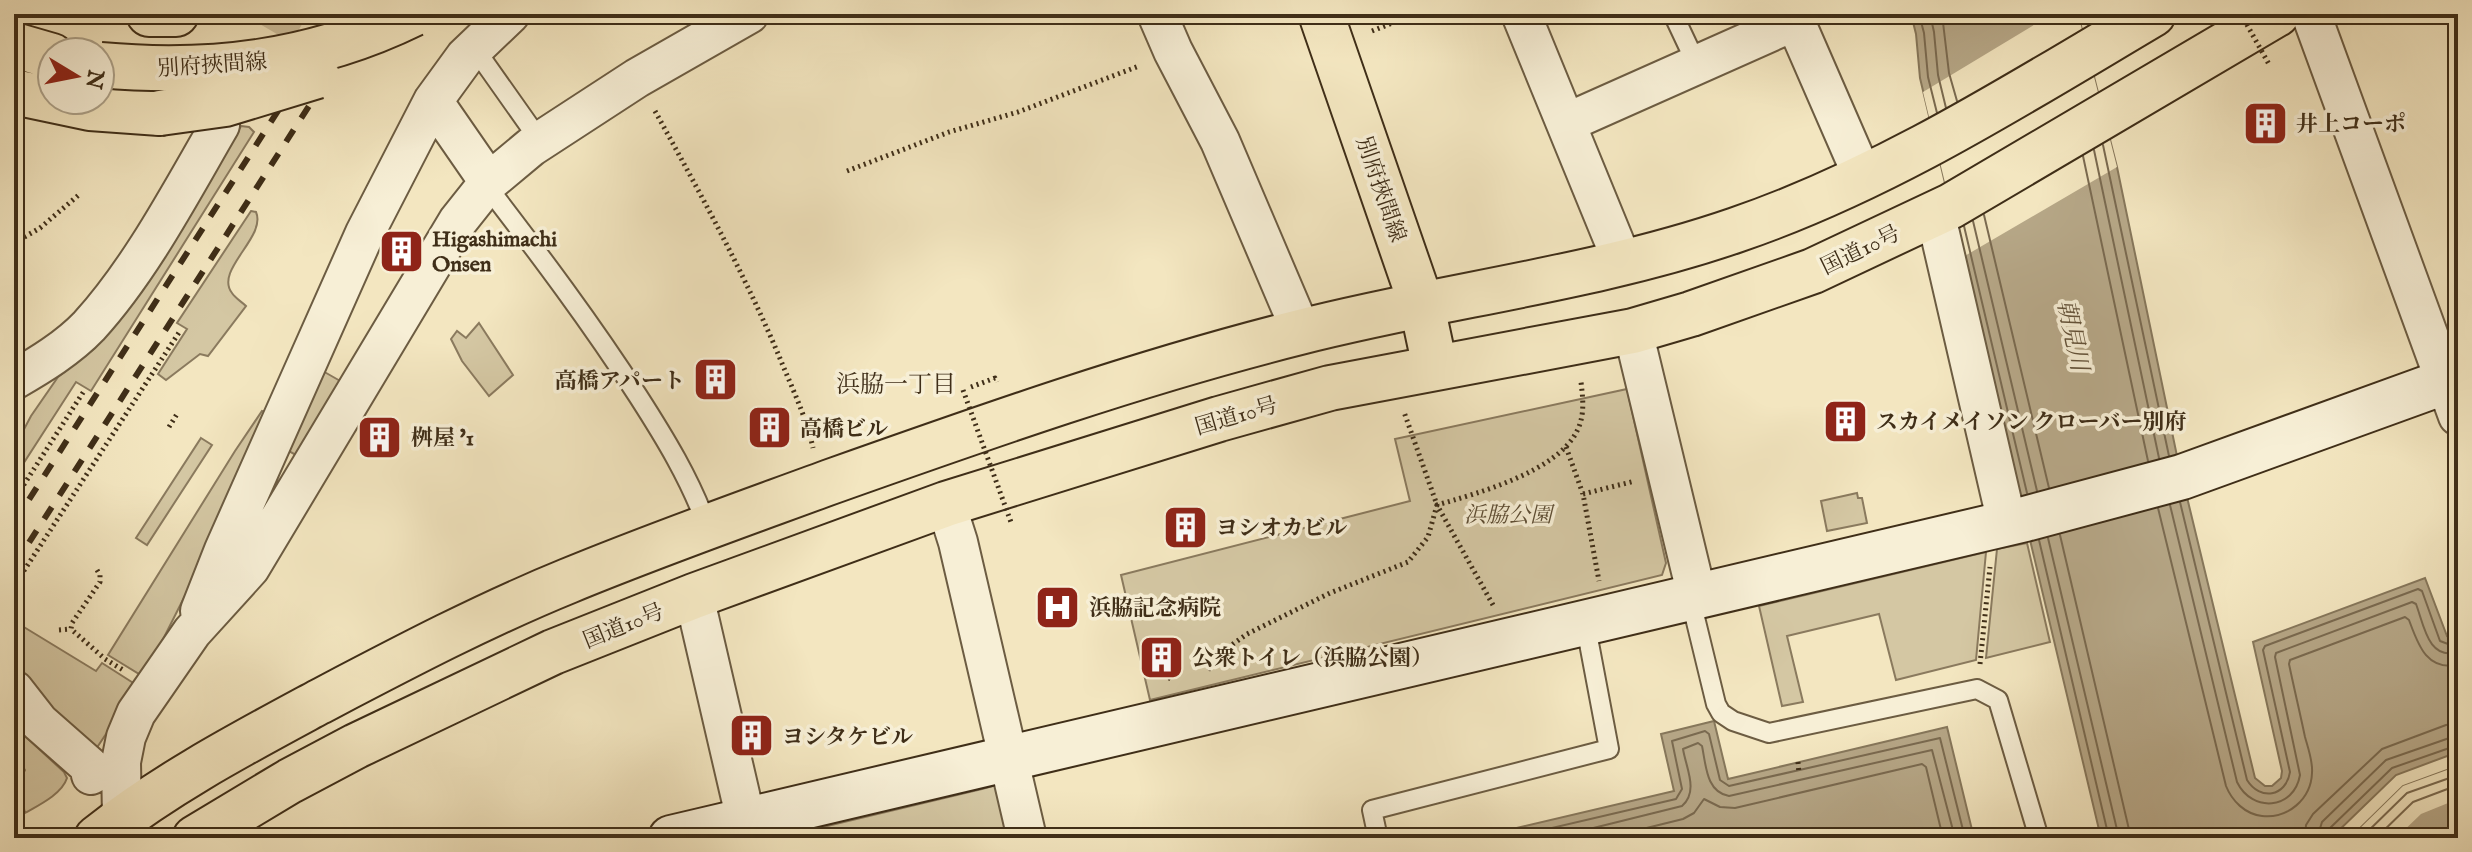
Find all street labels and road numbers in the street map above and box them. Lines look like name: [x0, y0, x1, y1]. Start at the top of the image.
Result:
street label: 別府挾間線: [156, 48, 268, 84]
street label: 別府挾間線: [1349, 133, 1411, 246]
street label: 国道10号: [1817, 220, 1905, 282]
street label: 国道10号: [1192, 392, 1281, 442]
street label: 国道10号: [579, 598, 668, 656]

